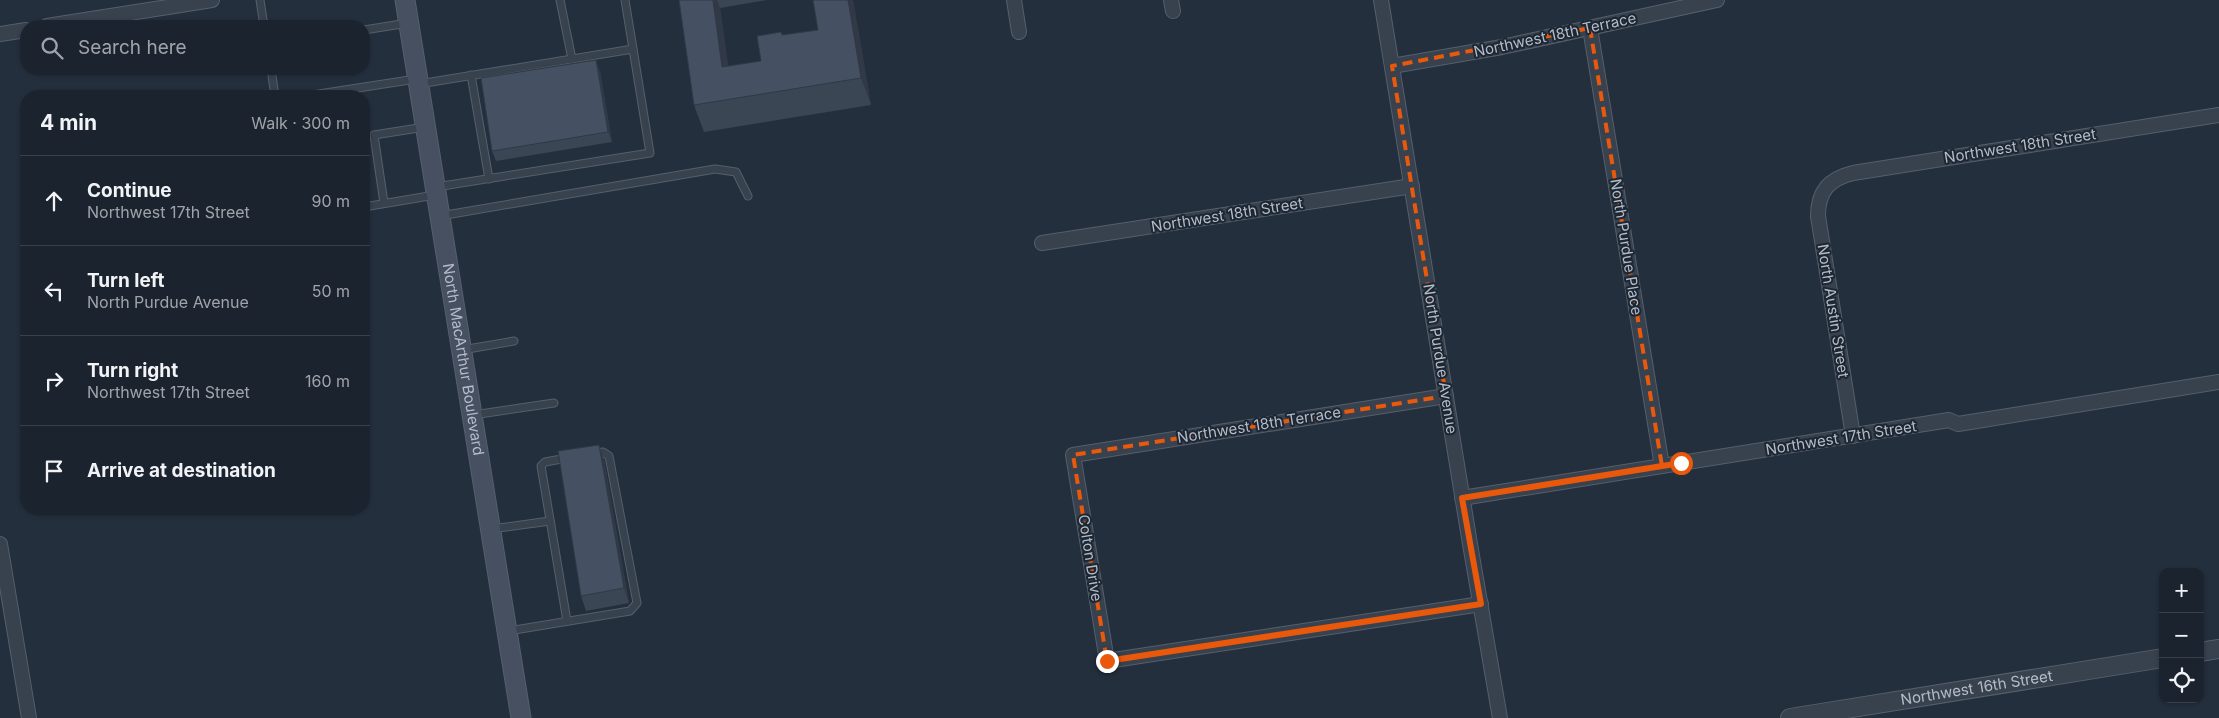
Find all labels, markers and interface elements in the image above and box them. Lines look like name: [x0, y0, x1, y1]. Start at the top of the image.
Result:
street label: Northwest 18th Terrace: [1472, 8, 1638, 61]
search box: [20, 20, 370, 75]
icon: search: [38, 34, 66, 62]
text: Search here: [78, 36, 187, 59]
text: 4 min: [40, 110, 97, 135]
text: Walk · 300 m: [251, 113, 350, 133]
street label: Northwest 18th Street: [1943, 124, 2097, 167]
street label: North Purdue Place: [1606, 177, 1647, 317]
text: Continue: [87, 179, 172, 202]
icon: ahead: [40, 187, 68, 215]
text: 90 m: [311, 191, 350, 211]
street label: Northwest 18th Street: [1150, 193, 1304, 236]
text: Northwest 17th Street: [87, 202, 250, 222]
street label: North Austin Street: [1814, 243, 1853, 379]
street label: North MacArthur Boulevard: [439, 262, 488, 457]
text: Turn left: [87, 269, 165, 292]
icon: left: [40, 277, 68, 305]
text: 50 m: [312, 281, 350, 301]
street label: North Purdue Avenue: [1419, 283, 1462, 435]
text: North Purdue Avenue: [87, 292, 249, 312]
text: Turn right: [87, 359, 178, 382]
icon: right: [40, 367, 68, 395]
text: 160 m: [305, 371, 350, 391]
text: Northwest 17th Street: [87, 382, 250, 402]
street label: Northwest 18th Terrace: [1176, 402, 1342, 447]
street label: Northwest 17th Street: [1764, 416, 1918, 459]
route start: [1670, 452, 1693, 475]
icon: arrive: [40, 457, 68, 485]
text: Arrive at destination: [87, 459, 276, 482]
street label: Colton Drive: [1074, 513, 1107, 603]
map controls: [2159, 568, 2204, 703]
button: +: [2159, 568, 2204, 613]
button: −: [2159, 613, 2204, 658]
route end: [1096, 650, 1119, 673]
button: locate: [2159, 658, 2204, 703]
street label: Northwest 16th Street: [1899, 666, 2054, 709]

